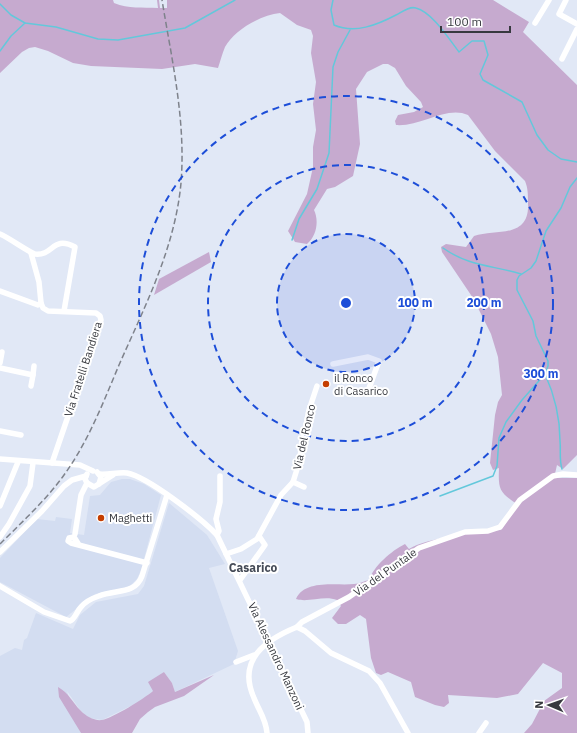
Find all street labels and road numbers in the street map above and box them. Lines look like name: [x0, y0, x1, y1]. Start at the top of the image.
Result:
street label: Via Fratelli Bandiera: [61, 320, 105, 418]
street label: Via del Ronco: [290, 403, 318, 471]
street label: Via del Puntale: [351, 545, 419, 599]
street label: Via Alessandro Manzoni: [245, 600, 307, 712]

